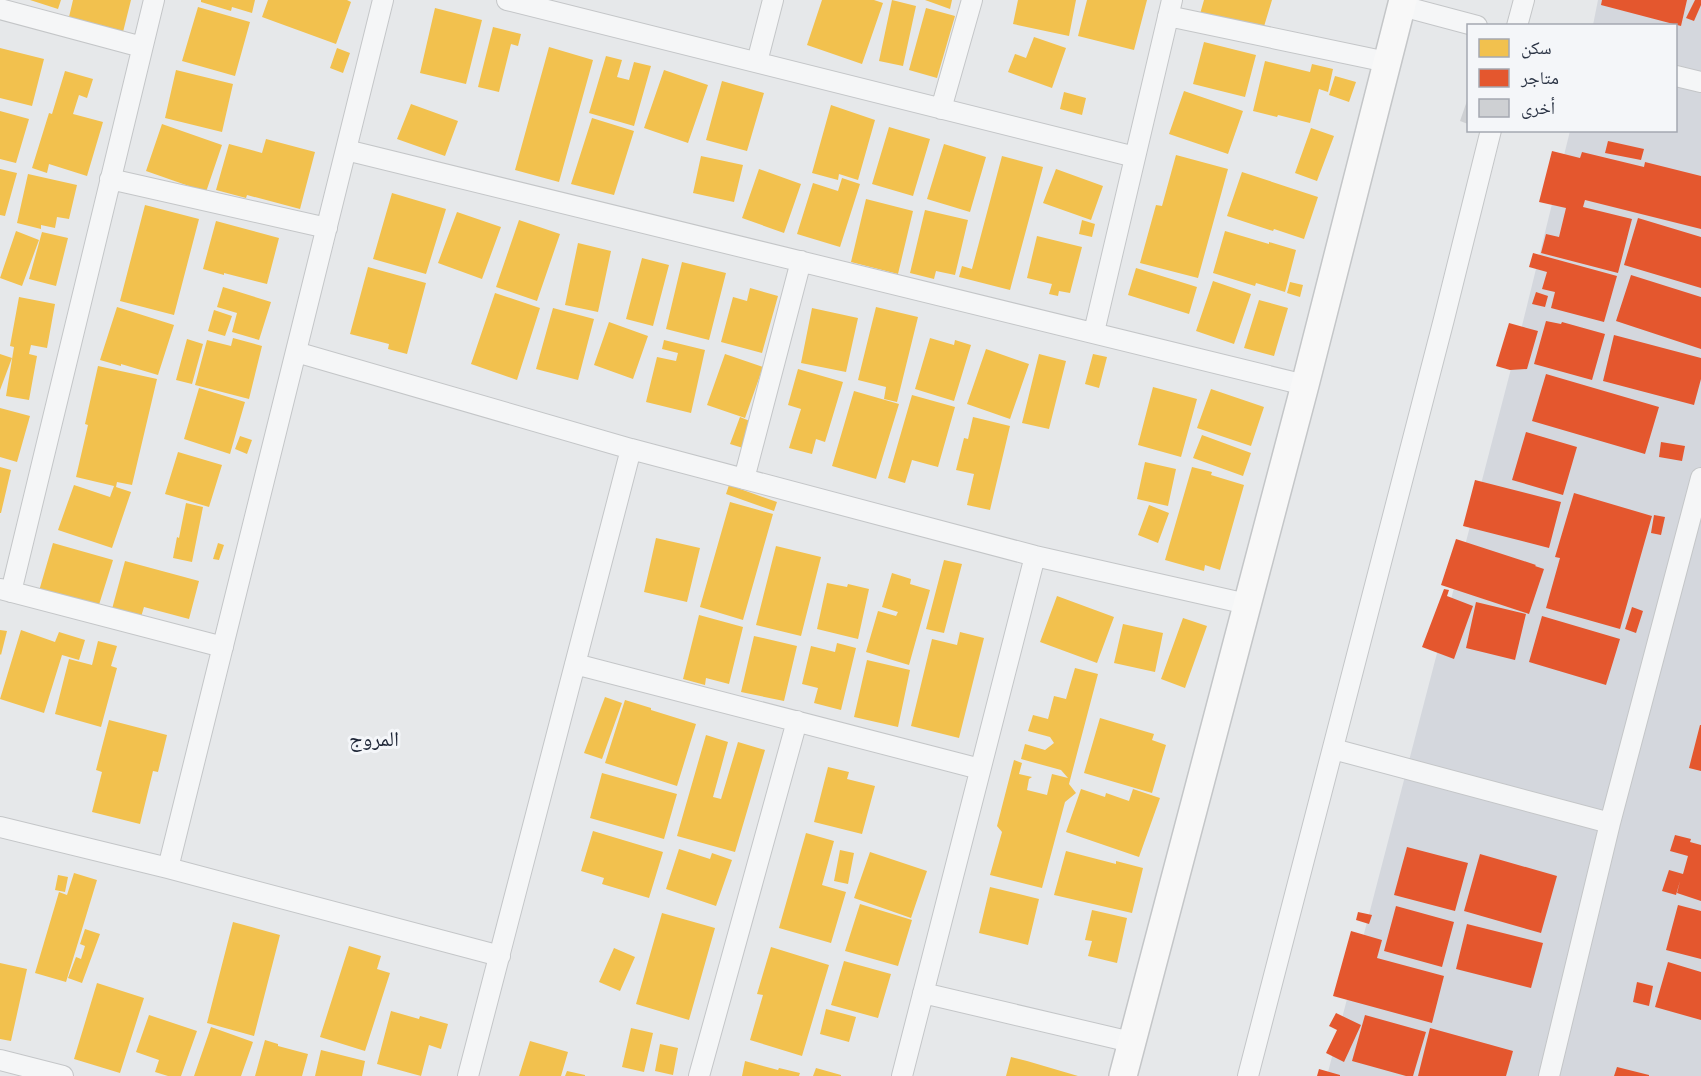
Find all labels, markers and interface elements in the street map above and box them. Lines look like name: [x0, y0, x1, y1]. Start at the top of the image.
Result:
legend: [1467, 24, 1677, 132]
text: سكن: [1521, 36, 1552, 59]
text: متاجر: [1520, 66, 1559, 89]
text: أخرى: [1521, 96, 1555, 119]
district label: المروج: [349, 725, 399, 752]

